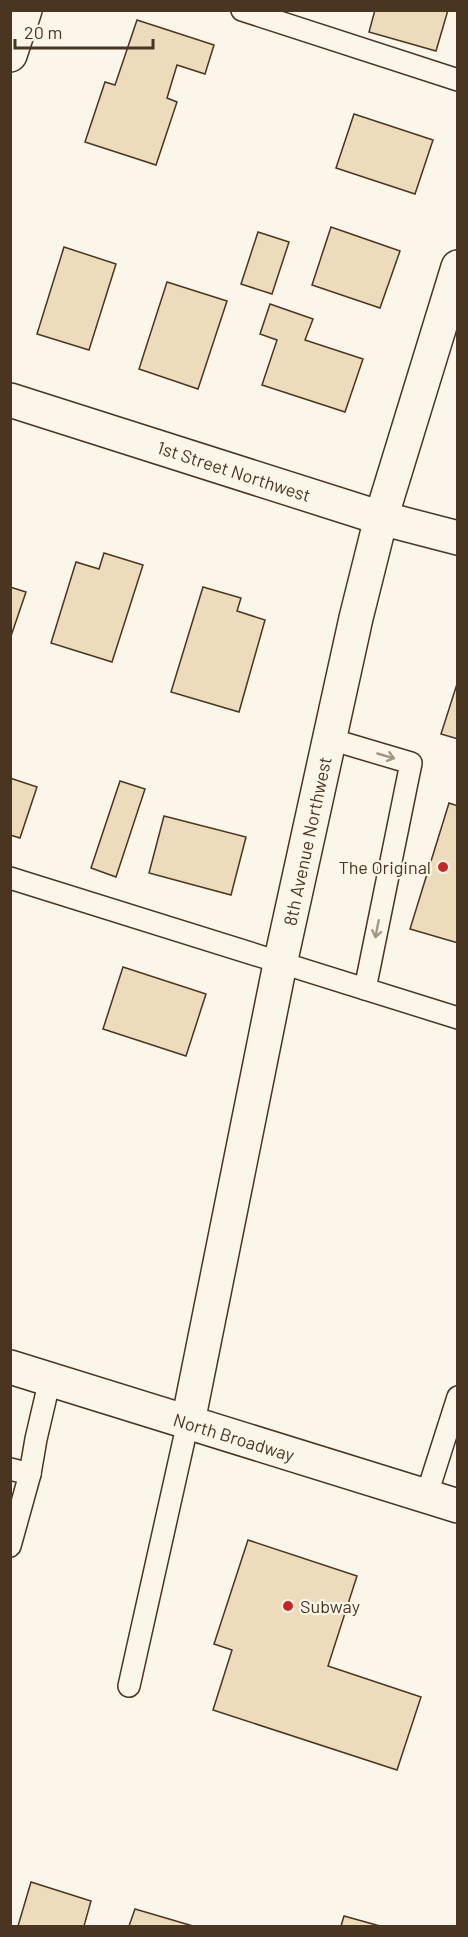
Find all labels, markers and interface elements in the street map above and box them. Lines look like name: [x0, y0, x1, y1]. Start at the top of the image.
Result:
scale bar: [15, 12, 153, 50]
text: 20 m: [24, 21, 62, 43]
street label: 1st Street Northwest: [155, 436, 313, 506]
one-way arrow: [376, 751, 395, 762]
street label: 8th Avenue Northwest: [278, 754, 336, 928]
place label: The Original: [338, 856, 431, 878]
marker: The Original: [436, 860, 450, 874]
one-way arrow: [371, 919, 382, 938]
street label: North Broadway: [171, 1408, 297, 1466]
place label: Subway: [300, 1595, 360, 1617]
marker: Subway: [281, 1599, 295, 1613]

